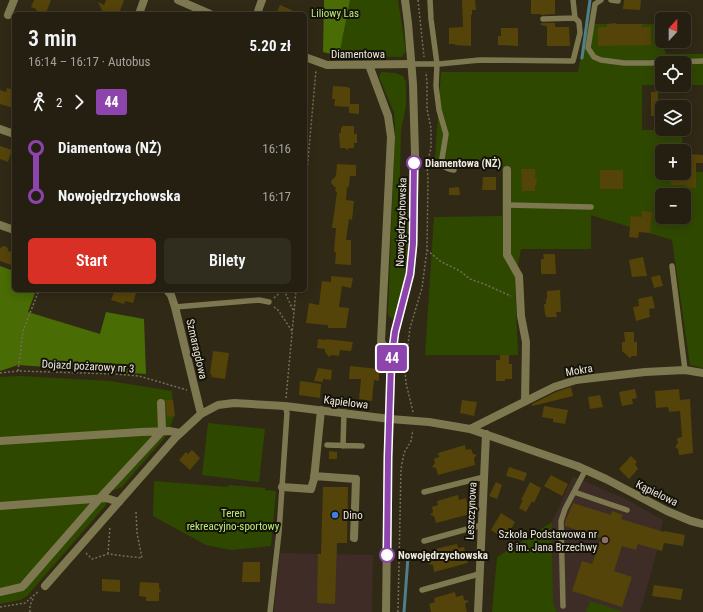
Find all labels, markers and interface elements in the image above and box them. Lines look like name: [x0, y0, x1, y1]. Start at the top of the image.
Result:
park label: Liliowy Las: [311, 7, 359, 20]
north arrow: [655, 12, 691, 48]
map controls: [655, 12, 691, 224]
text: 3 min: [28, 26, 77, 51]
text: 5.20 zł: [249, 37, 291, 55]
street label: Diamentowa: [331, 48, 385, 61]
text: 16:14 – 16:17 · Autobus: [28, 54, 151, 69]
button: locate: [655, 56, 691, 92]
icon: walk: [28, 91, 50, 113]
icon: forward: [68, 91, 90, 113]
text: 44: [104, 94, 119, 110]
text: 2: [56, 95, 62, 110]
button: layers: [655, 100, 691, 136]
text: Diamentowa (NŻ): [58, 139, 162, 157]
text: 16:16: [262, 141, 291, 156]
button: +: [655, 144, 691, 180]
marker: Diamentowa (NŻ): [406, 155, 422, 171]
place label: Diamentowa (NŻ): [425, 156, 501, 170]
street label: Nowojędrzychowska: [393, 177, 410, 267]
text: Nowojędrzychowska: [58, 187, 181, 205]
button: −: [655, 188, 691, 224]
text: 16:17: [262, 189, 291, 204]
button: Start: [28, 238, 156, 284]
button: Bilety: [164, 238, 291, 284]
street label: Szmaragdowa: [183, 318, 210, 380]
line badge: 44: [374, 345, 410, 371]
text: 44: [385, 350, 399, 366]
street label: Dojazd pożarowy nr 3: [41, 358, 135, 375]
street label: Mokra: [565, 362, 594, 379]
street label: Kąpielowa: [323, 393, 369, 412]
street label: Kąpielowa: [634, 478, 680, 509]
street label: Leszczynowa: [463, 482, 480, 540]
park label: Teren rekreacyjno-sportowy: [187, 507, 280, 533]
place label: Dino: [343, 509, 363, 522]
marker: Dino: [330, 510, 340, 520]
place label: Szkoła Podstawowa nr 8 im. Jana Brzechwy: [499, 528, 598, 554]
marker: Szkoła Podstawowa nr 8 im. Jana Brzechwy: [600, 535, 610, 545]
marker: Nowojędrzychowska: [379, 547, 395, 563]
place label: Nowojędrzychowska: [398, 549, 488, 562]

